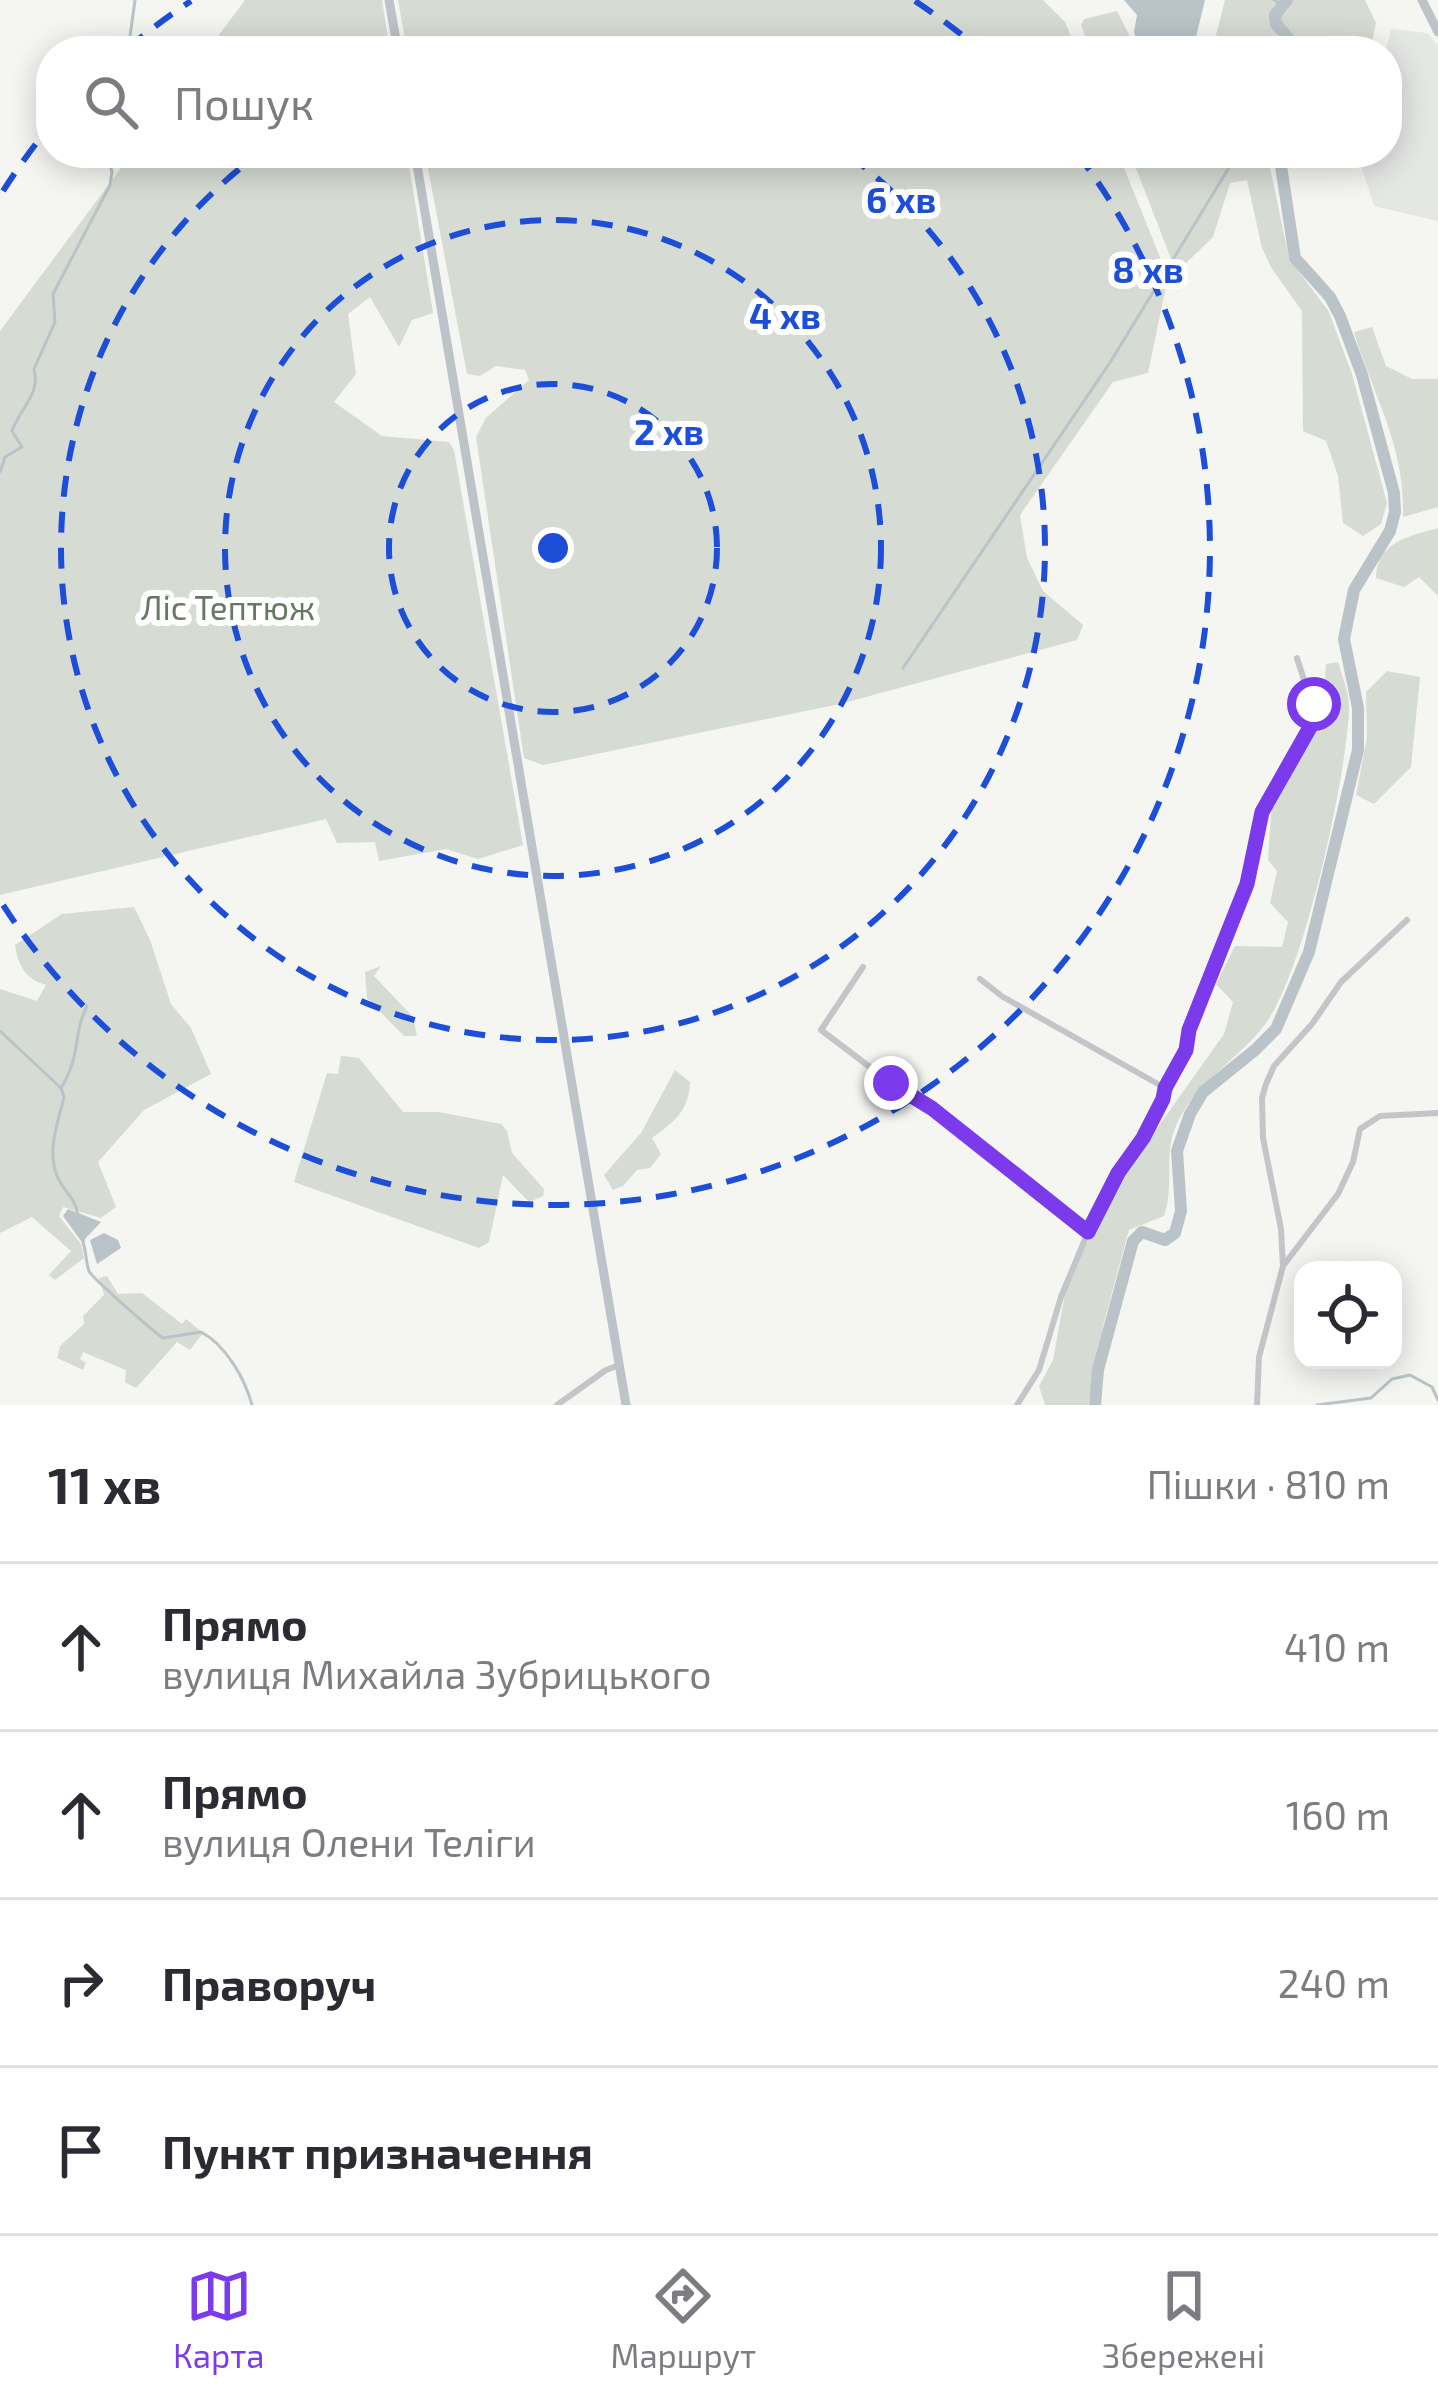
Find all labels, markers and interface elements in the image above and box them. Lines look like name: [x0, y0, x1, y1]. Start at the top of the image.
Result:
search box: [36, 36, 1402, 168]
icon: search: [78, 69, 144, 135]
text: Пошук: [174, 75, 314, 129]
text: 6 хв: [866, 177, 936, 220]
text: 8 хв: [1112, 247, 1184, 290]
text: 4 хв: [749, 293, 821, 336]
text: 2 хв: [634, 409, 704, 452]
centre of rings: [532, 527, 574, 569]
park label: Ліс Тептюж: [141, 587, 315, 627]
route start: [1287, 677, 1341, 731]
route end: [864, 1056, 918, 1110]
map controls: [1294, 1261, 1402, 1369]
button: locate: [1294, 1261, 1402, 1369]
text: 11 хв: [48, 1453, 161, 1514]
text: Пішки · 810 m: [1147, 1460, 1390, 1507]
text: Прямо: [162, 1596, 308, 1650]
icon: ahead: [48, 1614, 114, 1680]
text: 410 m: [1284, 1623, 1390, 1670]
text: вулиця Михайла Зубрицького: [162, 1650, 711, 1697]
text: Прямо: [162, 1764, 308, 1818]
icon: ahead: [48, 1782, 114, 1848]
text: 160 m: [1286, 1791, 1390, 1838]
text: вулиця Олени Теліги: [162, 1818, 536, 1865]
icon: right: [48, 1950, 114, 2016]
text: Праворуч: [162, 1956, 376, 2010]
text: 240 m: [1278, 1959, 1390, 2006]
icon: arrive: [48, 2118, 114, 2184]
text: Пункт призначення: [162, 2124, 593, 2178]
tab: Карта: [173, 2263, 265, 2375]
tab: Маршрут: [610, 2263, 756, 2375]
tab: Збережені: [1102, 2263, 1265, 2375]

